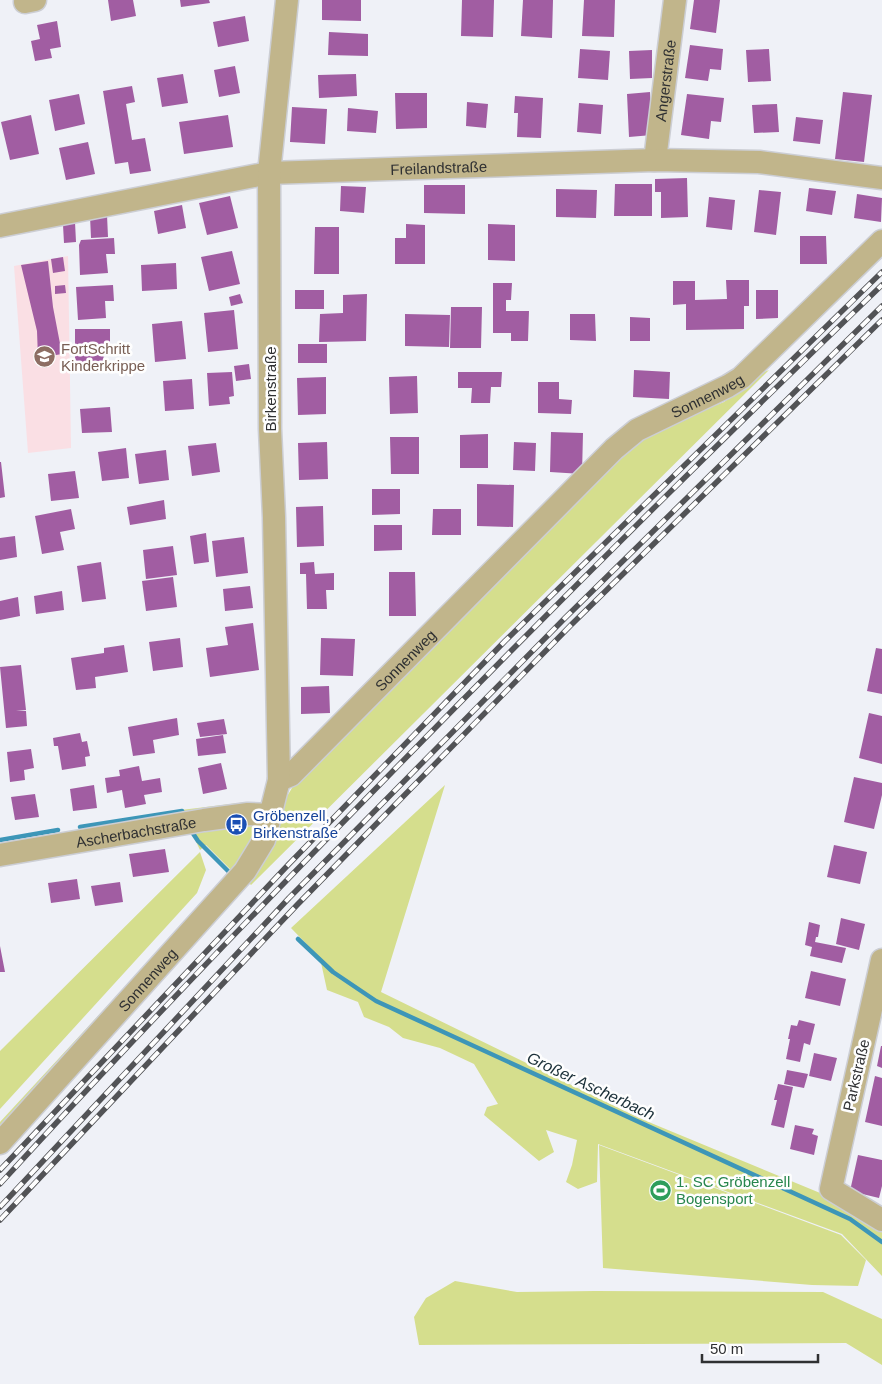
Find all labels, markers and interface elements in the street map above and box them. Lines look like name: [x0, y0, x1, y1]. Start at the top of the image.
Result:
street label: Angerstraße: [651, 39, 678, 123]
street label: Freilandstraße: [390, 157, 487, 177]
place label: FortSchritt Kinderkrippe: [61, 340, 145, 374]
school or university icon: FortSchritt Kinderkrippe: [33, 345, 57, 369]
street label: Birkenstraße: [262, 346, 279, 432]
street label: Sonnenweg: [668, 370, 747, 421]
street label: Sonnenweg: [371, 626, 439, 694]
place label: Gröbenzell, Birkenstraße: [253, 807, 338, 841]
bus stop icon: Gröbenzell, Birkenstraße: [225, 812, 249, 836]
street label: Ascherbachstraße: [75, 813, 197, 850]
street label: Sonnenweg: [114, 944, 180, 1015]
street label: Parkstraße: [839, 1037, 873, 1113]
water label: Großer Ascherbach: [524, 1049, 658, 1123]
place label: 1. SC Gröbenzell Bogensport: [676, 1173, 790, 1207]
sports icon: 1. SC Gröbenzell Bogensport: [648, 1178, 672, 1202]
scale bar: [702, 1332, 818, 1364]
text: 50 m: [710, 1340, 743, 1357]

